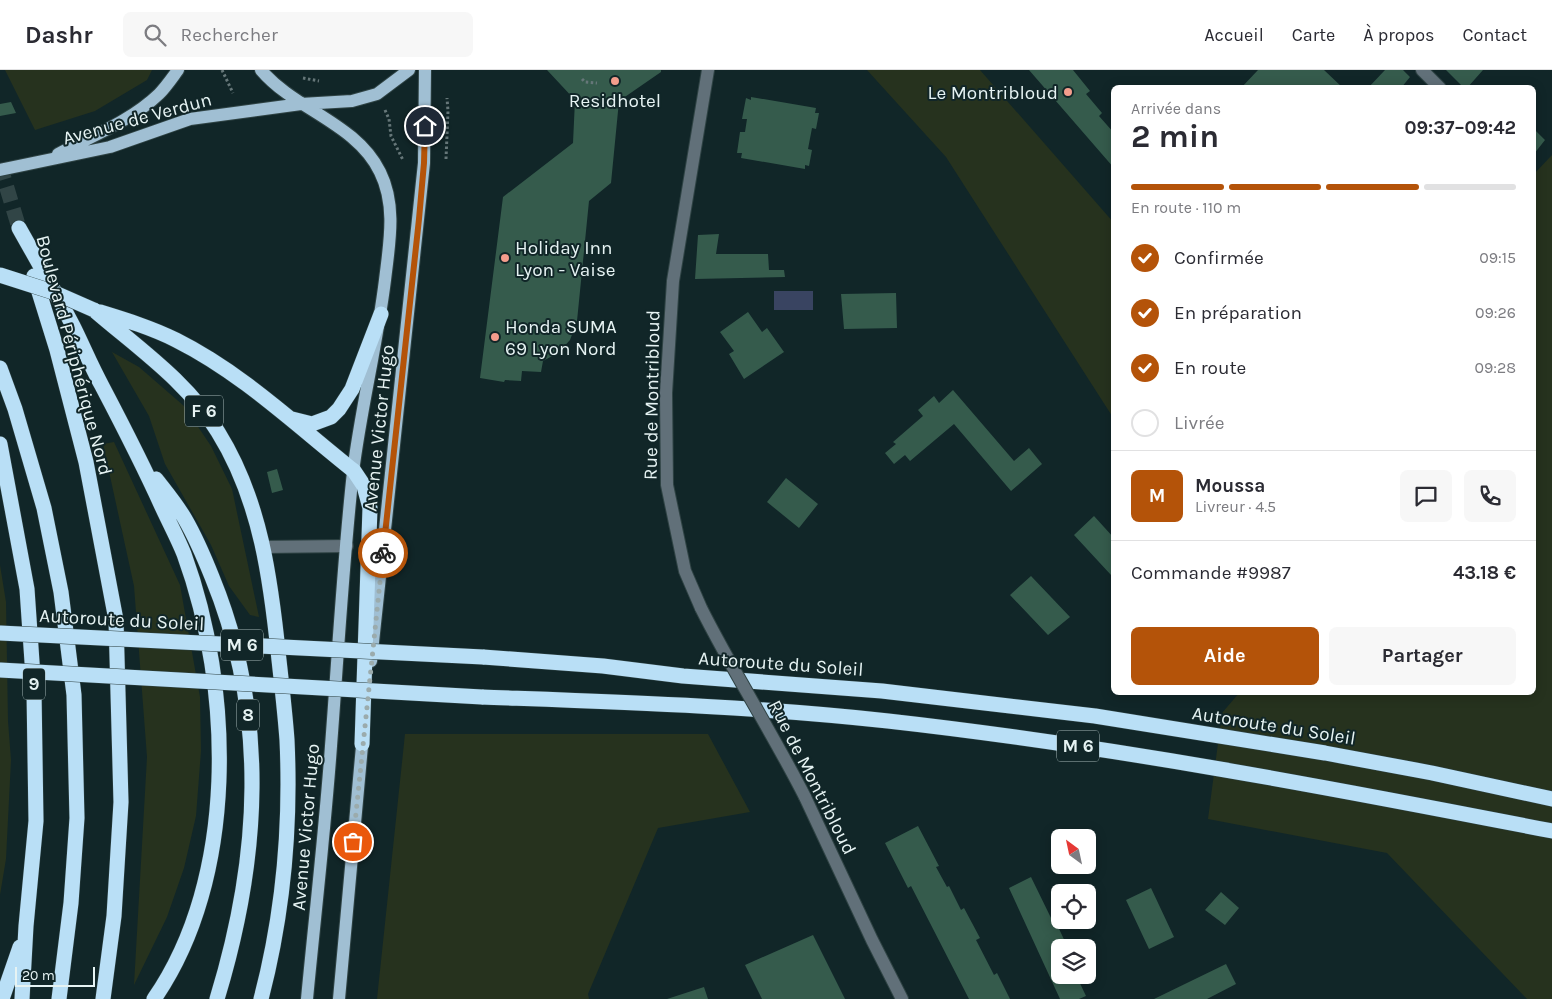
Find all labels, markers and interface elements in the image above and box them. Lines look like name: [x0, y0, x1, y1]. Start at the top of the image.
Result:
search box: [123, 12, 473, 57]
text: Dashr: [25, 21, 93, 49]
icon: search: [141, 21, 169, 49]
text: Rechercher: [181, 24, 278, 46]
text: Accueil: [1204, 24, 1264, 46]
text: Carte: [1292, 24, 1335, 46]
text: À propos: [1363, 24, 1435, 46]
text: Contact: [1463, 24, 1527, 46]
marker: Residhotel: [609, 75, 621, 87]
place label: Le Montribloud: [928, 82, 1058, 104]
marker: Le Montribloud: [1062, 86, 1074, 98]
street label: Avenue de Verdun: [60, 88, 214, 149]
place label: Residhotel: [569, 90, 661, 112]
text: Arrivée dans: [1131, 99, 1221, 118]
pin: [404, 105, 446, 147]
icon: home: [411, 112, 439, 140]
text: 09:37–09:42: [1404, 117, 1516, 139]
text: 2 min: [1131, 118, 1219, 155]
text: En route · 110 m: [1131, 198, 1241, 217]
street label: Boulevard Périphérique Nord: [31, 233, 117, 478]
place label: Holiday Inn Lyon - Vaise: [515, 237, 616, 281]
icon: check: [1131, 244, 1159, 272]
text: Confirmée: [1174, 247, 1264, 269]
text: 09:15: [1479, 248, 1516, 267]
marker: Holiday Inn Lyon - Vaise: [499, 252, 511, 264]
icon: check: [1131, 299, 1159, 327]
text: En préparation: [1174, 302, 1302, 324]
text: 09:26: [1475, 303, 1516, 322]
street label: Rue de Montribloud: [640, 310, 664, 480]
place label: Honda SUMA 69 Lyon Nord: [505, 316, 617, 360]
marker: Honda SUMA 69 Lyon Nord: [489, 331, 501, 343]
street label: Avenue Victor Hugo: [359, 344, 399, 513]
icon: check: [1131, 354, 1159, 382]
text: En route: [1174, 357, 1246, 379]
text: 09:28: [1474, 358, 1516, 377]
road number: F 6: [185, 396, 223, 426]
text: Livrée: [1174, 412, 1224, 434]
button: chat: [1400, 470, 1452, 522]
button: phone: [1464, 470, 1516, 522]
text: Moussa: [1195, 475, 1265, 497]
text: M: [1149, 485, 1165, 507]
text: Livreur · 4.5: [1195, 497, 1276, 516]
courier: [358, 528, 408, 578]
icon: bike: [369, 539, 397, 567]
text: Commande #9987: [1131, 562, 1291, 584]
text: 43.18 €: [1453, 562, 1516, 584]
street label: Autoroute du Soleil: [39, 605, 205, 635]
button: Aide: [1131, 627, 1319, 685]
button: Partager: [1329, 627, 1516, 685]
road number: M 6: [221, 630, 263, 660]
street label: Autoroute du Soleil: [698, 647, 864, 681]
road number: 9: [23, 668, 45, 700]
street label: Rue de Montribloud: [764, 697, 861, 858]
road number: 8: [237, 700, 259, 730]
street label: Autoroute du Soleil: [1190, 702, 1357, 750]
road number: M 6: [1057, 730, 1099, 761]
street label: Avenue Victor Hugo: [288, 743, 324, 911]
pin: [332, 821, 374, 863]
icon: bag: [339, 828, 367, 856]
north arrow: [1051, 829, 1096, 874]
map controls: [1051, 829, 1096, 984]
button: locate: [1051, 884, 1096, 929]
button: layers: [1051, 939, 1096, 984]
scale bar: [15, 964, 95, 987]
text: 20 m: [22, 967, 55, 984]

